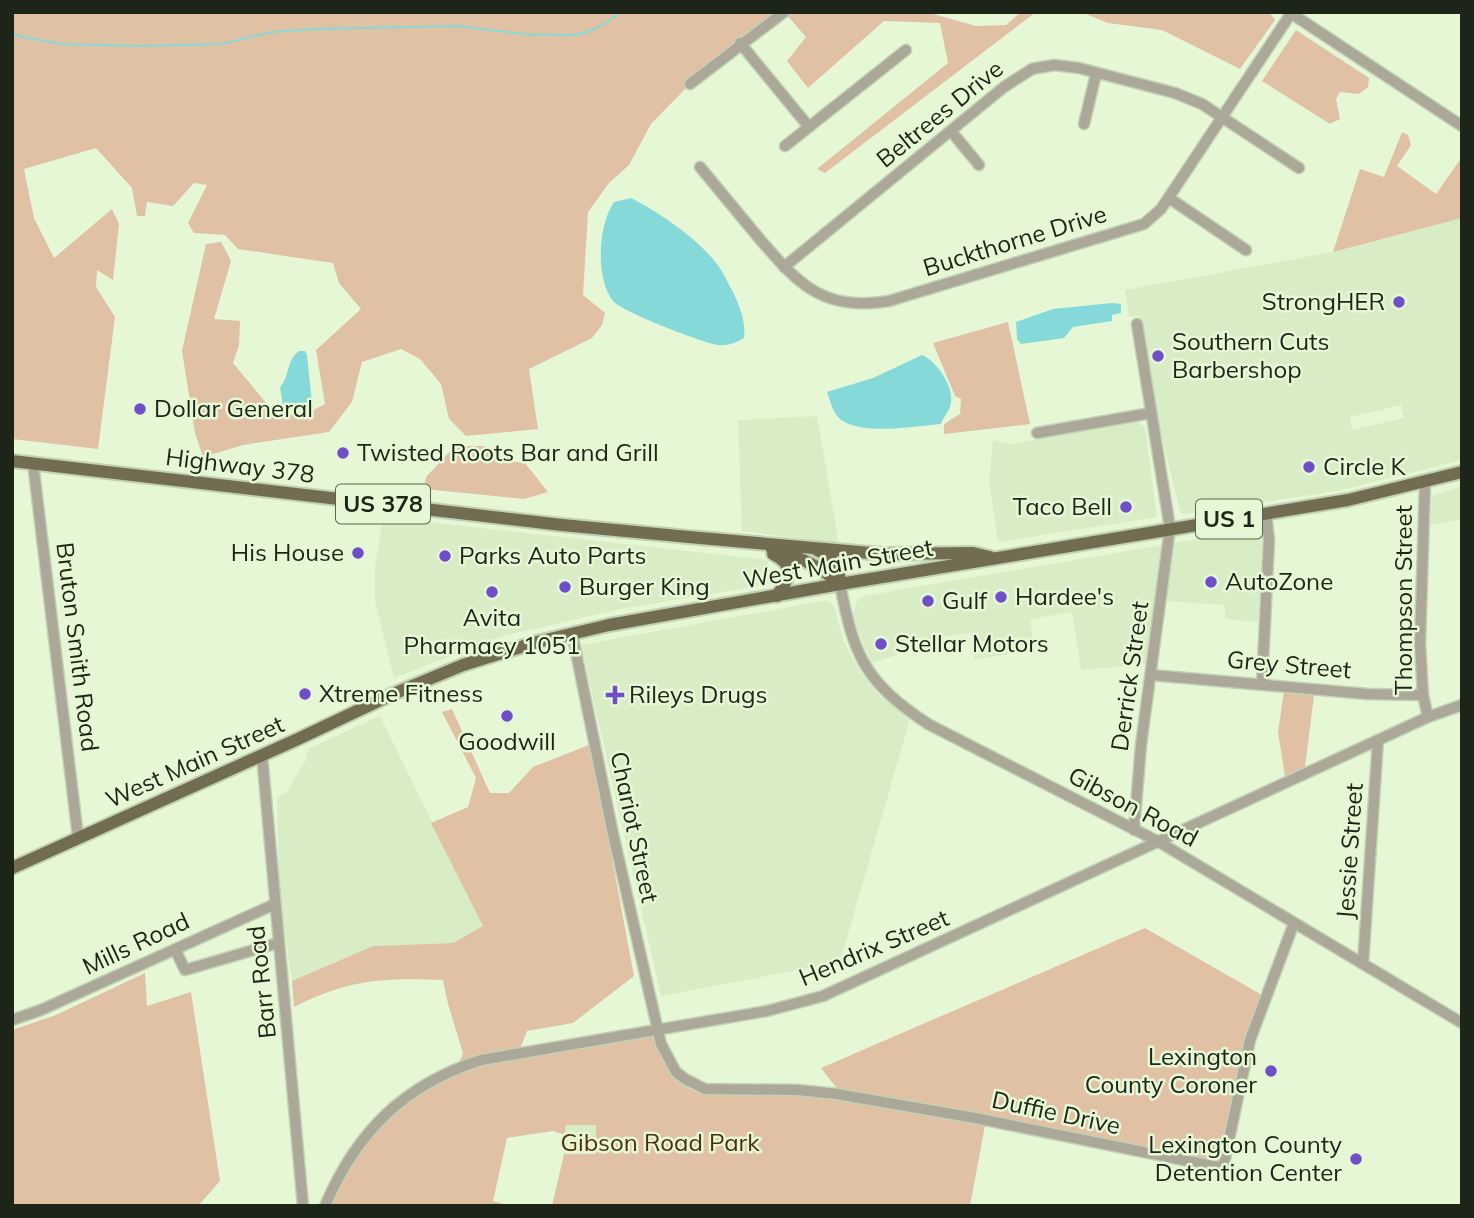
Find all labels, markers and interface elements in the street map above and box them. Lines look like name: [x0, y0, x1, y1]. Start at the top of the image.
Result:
street label: Beltrees Drive: [870, 53, 1009, 173]
street label: Buckthorne Drive: [919, 198, 1110, 282]
place label: StrongHER: [1262, 286, 1385, 316]
marker: StrongHER: [1391, 294, 1407, 310]
place label: Southern Cuts Barbershop: [1172, 326, 1329, 384]
marker: Southern Cuts Barbershop: [1150, 348, 1166, 364]
place label: Dollar General: [154, 393, 313, 423]
marker: Dollar General: [132, 401, 148, 417]
place label: Twisted Roots Bar and Grill: [357, 437, 659, 467]
street label: Highway 378: [164, 441, 316, 489]
marker: Twisted Roots Bar and Grill: [335, 445, 351, 461]
place label: Circle K: [1323, 451, 1407, 481]
marker: Circle K: [1301, 459, 1317, 475]
road number: US 378: [336, 484, 430, 524]
place label: Taco Bell: [1013, 491, 1112, 521]
marker: Taco Bell: [1118, 499, 1134, 515]
road number: US 1: [1196, 499, 1262, 538]
street label: Thompson Street: [1388, 505, 1418, 695]
street label: West Main Street: [741, 532, 935, 594]
place label: His House: [231, 537, 344, 567]
place label: Parks Auto Parts: [459, 540, 646, 570]
street label: Bruton Smith Road: [50, 541, 106, 753]
marker: His House: [350, 545, 366, 561]
marker: Parks Auto Parts: [437, 548, 453, 564]
place label: AutoZone: [1225, 566, 1333, 596]
place label: Burger King: [579, 571, 710, 601]
marker: AutoZone: [1203, 574, 1219, 590]
marker: Burger King: [557, 579, 573, 595]
place label: Hardee's: [1015, 581, 1114, 611]
marker: Avita Pharmacy 1051: [484, 584, 500, 600]
place label: Gulf: [942, 585, 988, 615]
marker: Hardee's: [993, 589, 1009, 605]
marker: Gulf: [920, 593, 936, 609]
street label: Derrick Street: [1104, 599, 1154, 753]
place label: Avita Pharmacy 1051: [404, 602, 580, 660]
place label: Stellar Motors: [895, 628, 1049, 658]
marker: Stellar Motors: [873, 636, 889, 652]
street label: Grey Street: [1226, 644, 1352, 684]
place label: Xtreme Fitness: [319, 678, 483, 708]
place label: Rileys Drugs: [629, 679, 767, 709]
marker: Xtreme Fitness: [297, 686, 313, 702]
marker: Rileys Drugs: [607, 687, 623, 703]
street label: West Main Street: [101, 708, 288, 814]
marker: Goodwill: [499, 708, 515, 724]
place label: Goodwill: [458, 726, 556, 756]
street label: Chariot Street: [604, 748, 666, 905]
street label: Gibson Road: [1064, 759, 1203, 853]
street label: Jessie Street: [1329, 782, 1369, 920]
street label: Hendrix Street: [794, 902, 953, 992]
street label: Mills Road: [77, 905, 194, 981]
street label: Barr Road: [240, 924, 282, 1040]
place label: Lexington County Coroner: [1085, 1041, 1257, 1099]
marker: Lexington County Coroner: [1263, 1063, 1279, 1079]
street label: Duffie Drive: [989, 1084, 1123, 1140]
park label: Gibson Road Park: [560, 1127, 760, 1157]
place label: Lexington County Detention Center: [1148, 1129, 1342, 1187]
marker: Lexington County Detention Center: [1348, 1151, 1364, 1167]

